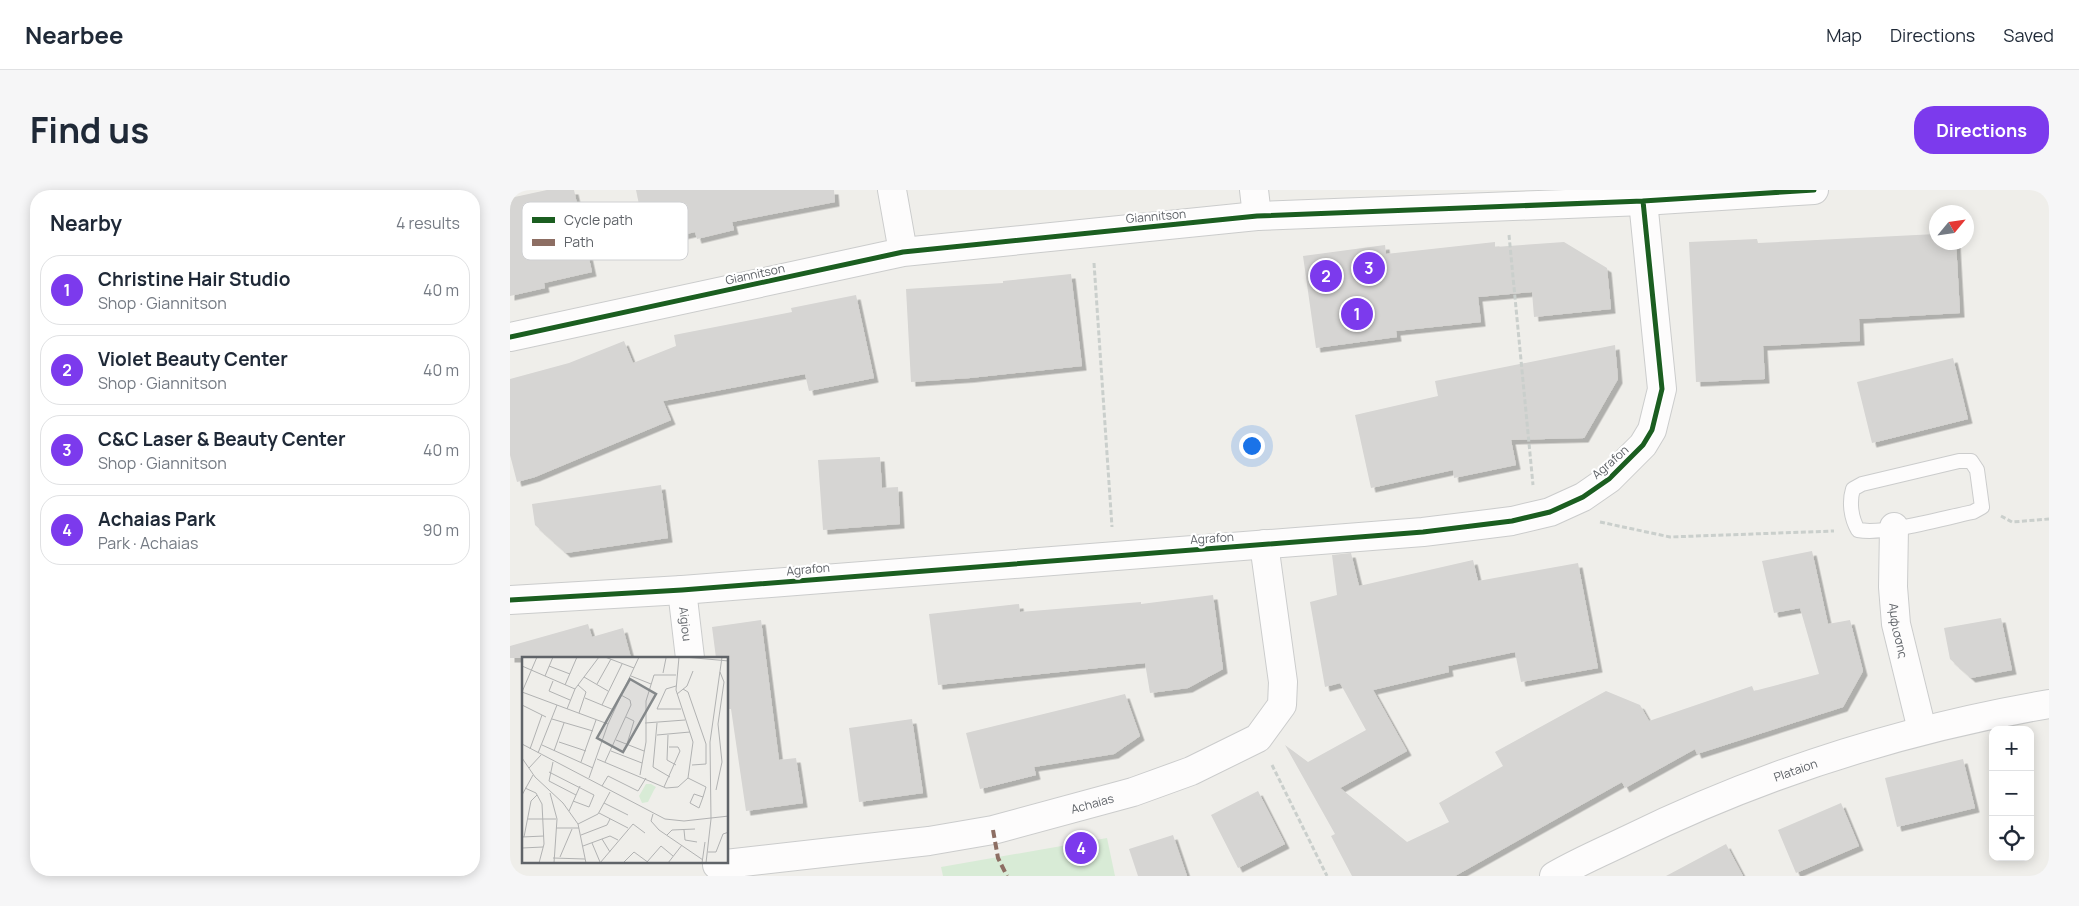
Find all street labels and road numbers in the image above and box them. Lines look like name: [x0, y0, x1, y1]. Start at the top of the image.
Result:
street label: Giannitson: [1125, 205, 1187, 227]
street label: Giannitson: [724, 259, 786, 289]
street label: Agrafon: [1588, 441, 1632, 483]
street label: Agrafon: [1190, 528, 1234, 548]
street label: Agrafon: [785, 559, 831, 579]
street label: Αμφισσης: [1886, 602, 1913, 660]
street label: Aigiou: [676, 606, 696, 642]
street label: Plataion: [1771, 754, 1819, 785]
street label: Achaias: [1069, 789, 1116, 817]

